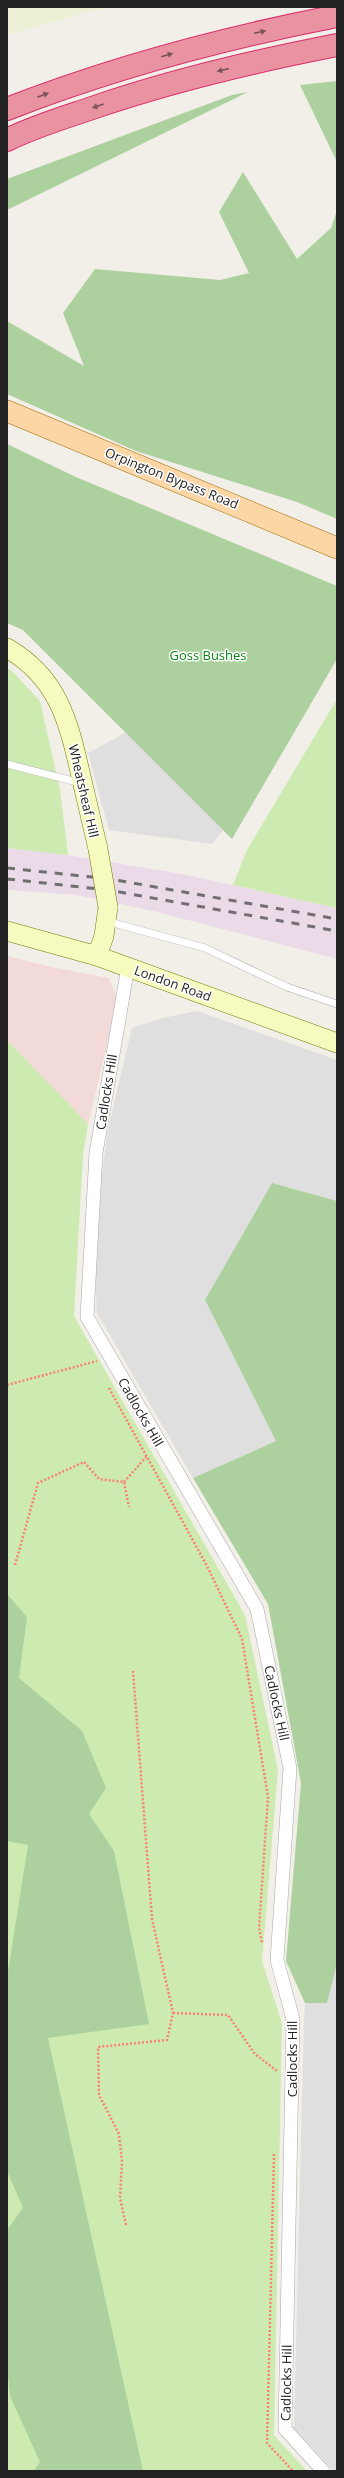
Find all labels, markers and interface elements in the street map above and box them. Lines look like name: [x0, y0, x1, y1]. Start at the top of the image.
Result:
one-way arrow: [254, 28, 266, 34]
one-way arrow: [161, 52, 173, 58]
one-way arrow: [216, 67, 228, 73]
one-way arrow: [38, 92, 50, 98]
one-way arrow: [91, 103, 103, 109]
street label: Orpington Bypass Road: [103, 443, 241, 513]
park label: Goss Bushes: [169, 646, 247, 664]
street label: Wheatsheaf Hill: [65, 743, 103, 839]
street label: London Road: [132, 961, 214, 1005]
street label: Cadlocks Hill: [91, 1053, 121, 1131]
street label: Cadlocks Hill: [114, 1374, 168, 1450]
street label: Cadlocks Hill: [260, 1664, 294, 1742]
street label: Cadlocks Hill: [283, 2021, 301, 2097]
street label: Cadlocks Hill: [276, 2345, 296, 2421]

